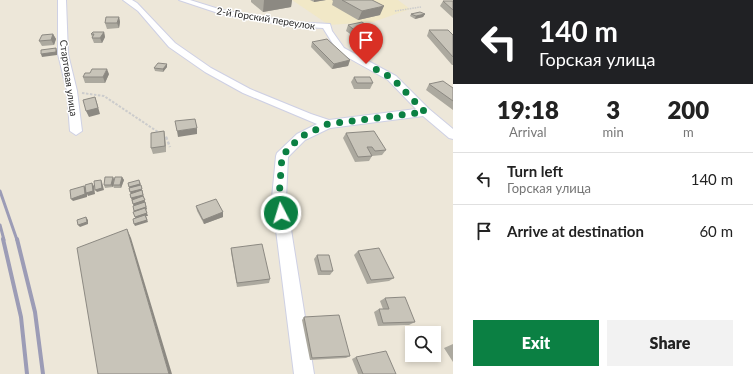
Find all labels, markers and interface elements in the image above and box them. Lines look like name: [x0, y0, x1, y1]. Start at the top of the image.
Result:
street label: 2-й Горский переулок: [216, 4, 317, 32]
text: 140 m: [539, 14, 618, 48]
icon: left: [473, 16, 525, 68]
pin: [349, 23, 383, 64]
icon: arrive: [355, 29, 377, 51]
street label: Стартовая улица: [58, 39, 80, 117]
text: Горская улица: [539, 48, 655, 70]
text: 19:18: [497, 95, 559, 124]
text: 3: [606, 95, 620, 124]
text: 200: [667, 95, 709, 124]
text: Arrival: [509, 124, 547, 140]
text: min: [603, 124, 624, 140]
text: m: [683, 124, 694, 140]
text: Turn left: [507, 162, 563, 180]
icon: left: [473, 168, 495, 190]
text: 140 m: [691, 170, 733, 188]
text: Горская улица: [507, 180, 591, 196]
position arrow: [260, 192, 302, 234]
icon: arrive: [473, 220, 495, 242]
text: Arrive at destination: [507, 222, 644, 240]
text: 60 m: [699, 222, 733, 240]
button: Exit: [473, 320, 599, 366]
button: Share: [607, 320, 733, 366]
map controls: [405, 326, 441, 362]
button: search: [405, 326, 441, 362]

